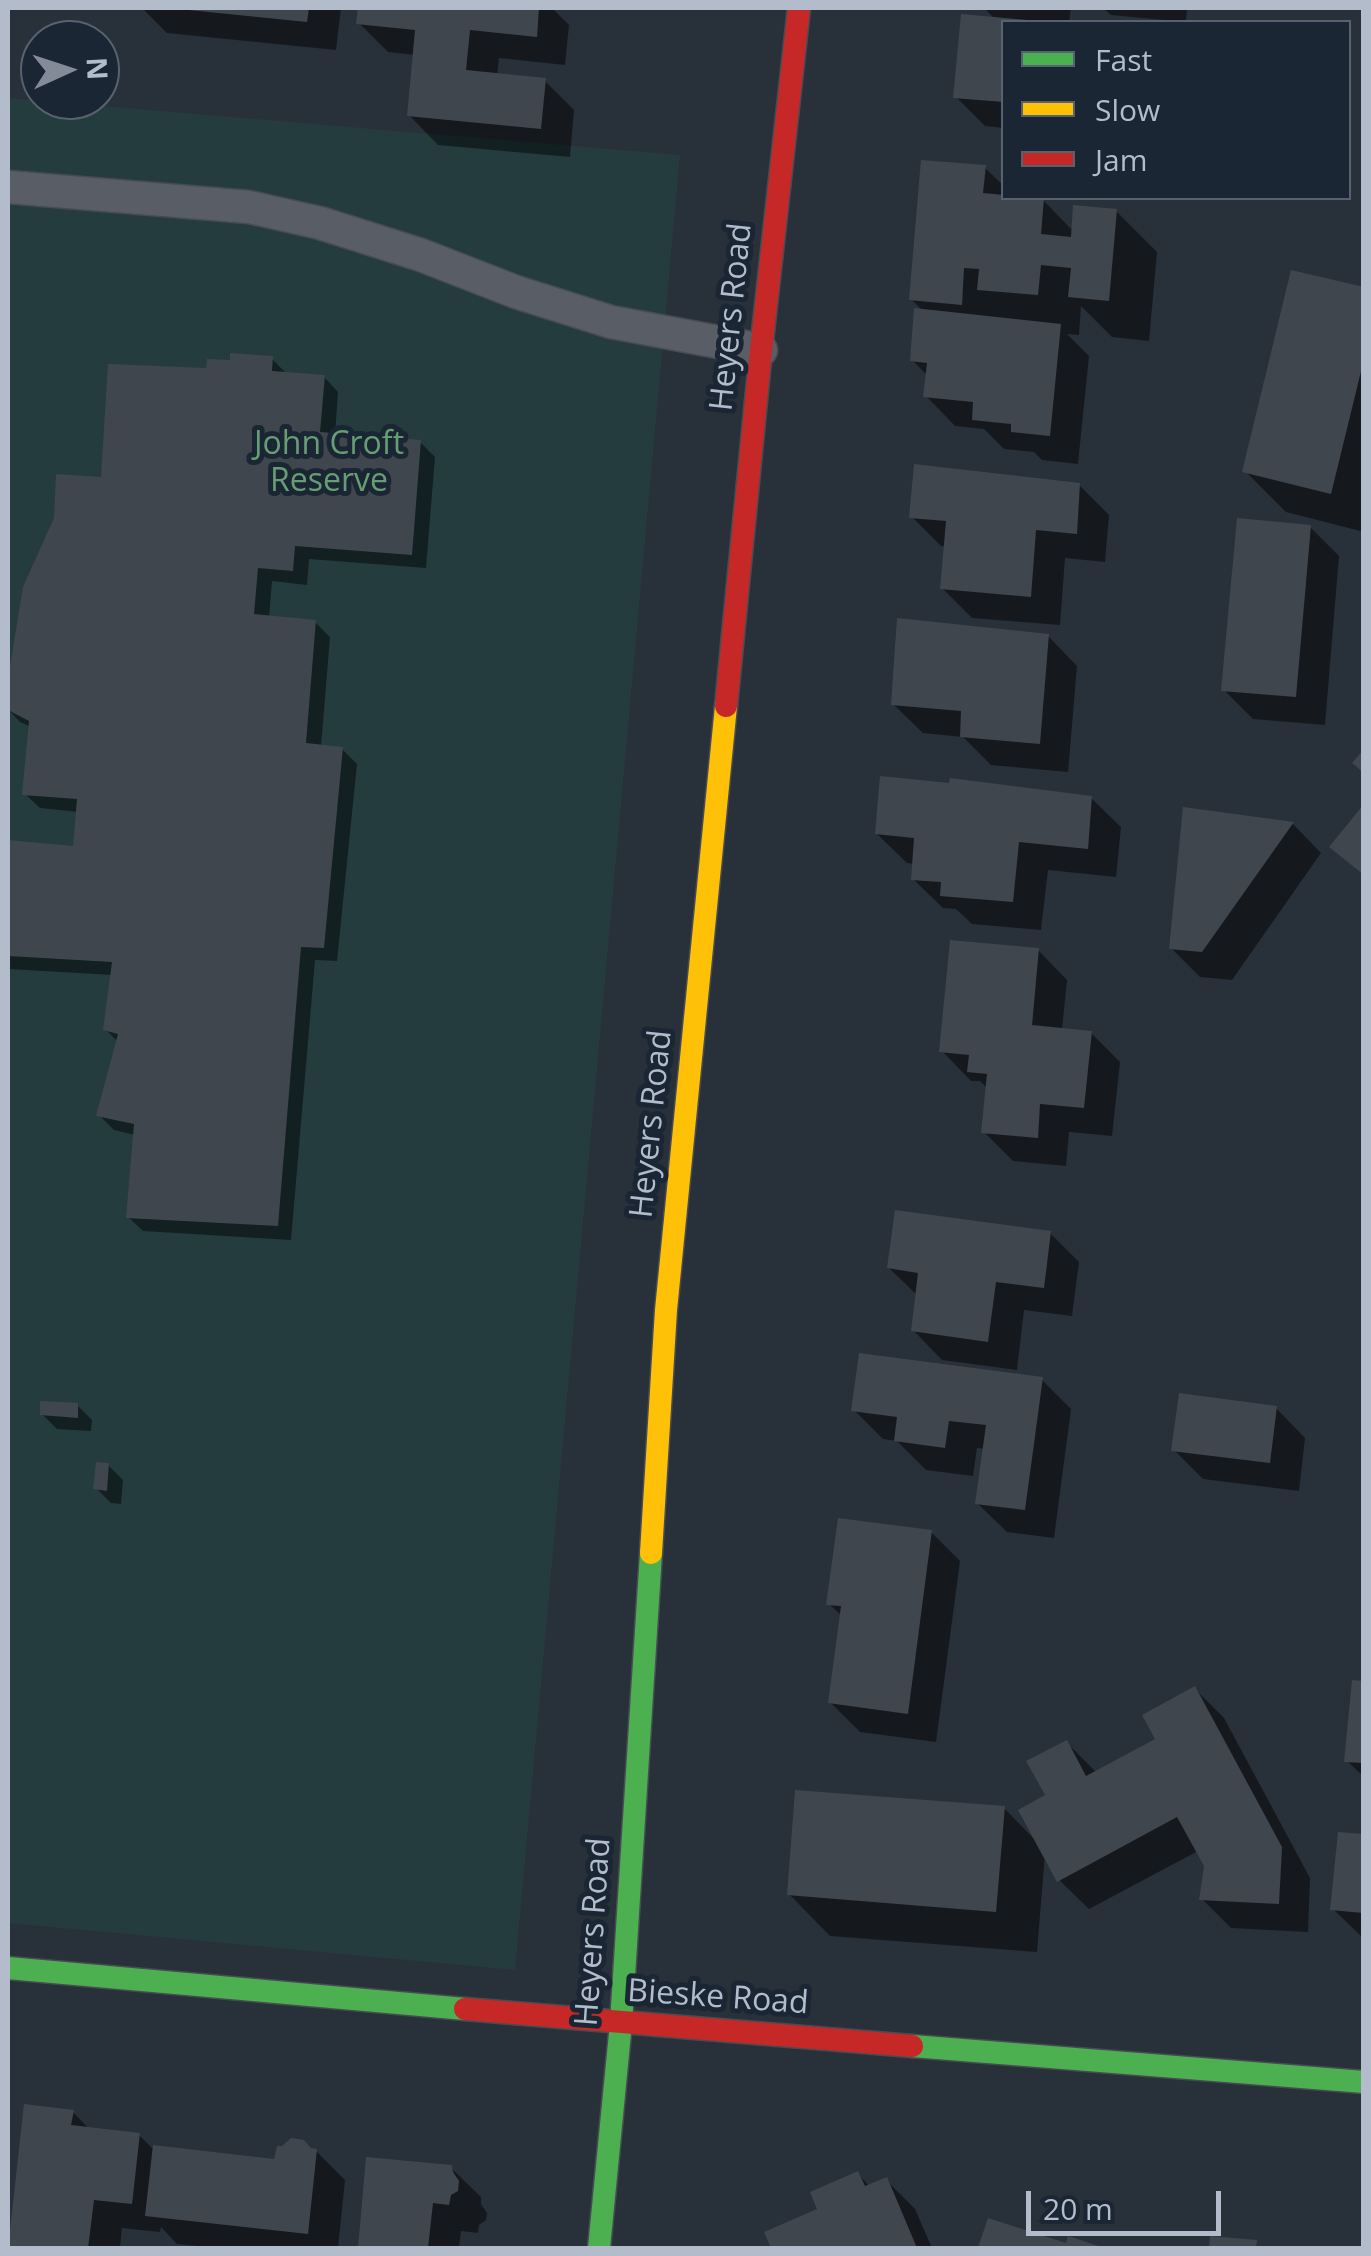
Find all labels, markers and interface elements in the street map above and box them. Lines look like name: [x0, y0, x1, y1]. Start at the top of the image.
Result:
north arrow: [20, 20, 120, 120]
legend: [1001, 20, 1351, 200]
text: Fast: [1095, 39, 1152, 80]
text: N: [78, 56, 118, 81]
text: Slow: [1095, 89, 1160, 130]
text: Jam: [1095, 139, 1148, 180]
street label: Heyers Road: [703, 221, 761, 413]
park label: John Croft Reserve: [254, 426, 404, 501]
street label: Heyers Road: [623, 1028, 681, 1220]
street label: Heyers Road: [568, 1837, 620, 2027]
street label: Bieske Road: [626, 1973, 810, 2023]
scale bar: [1031, 2171, 1226, 2233]
text: 20 m: [1043, 2188, 1113, 2229]

